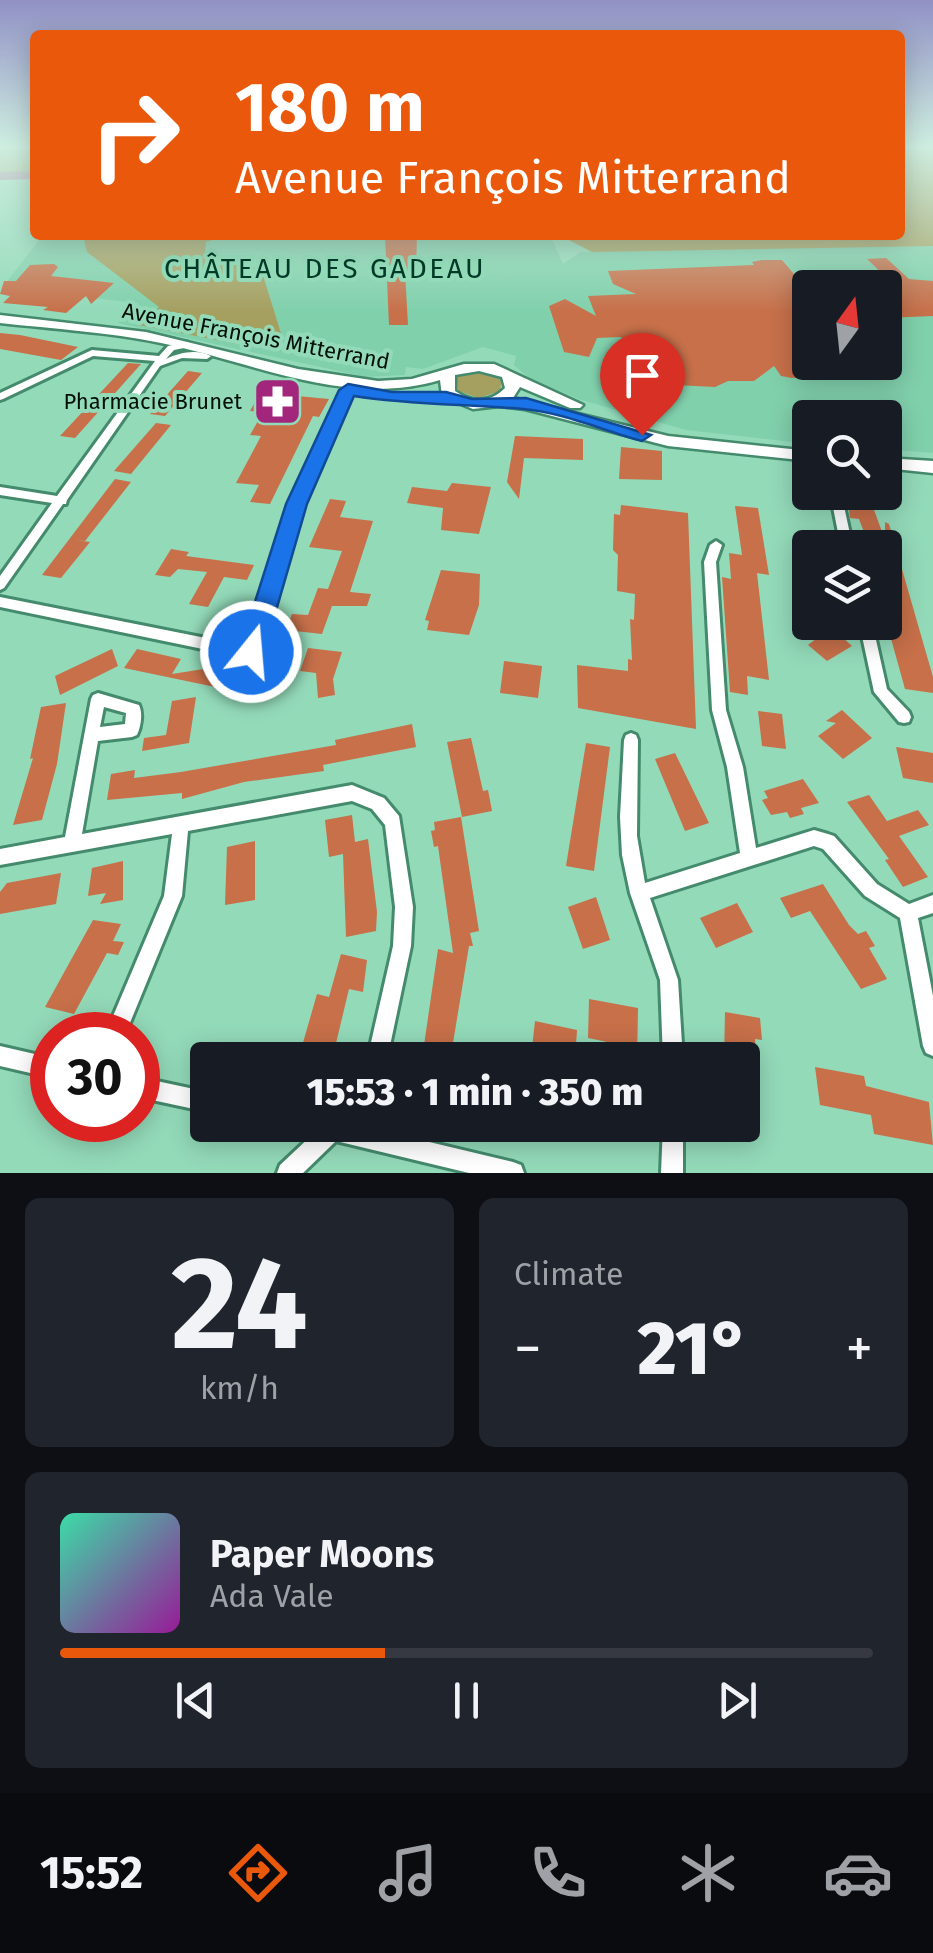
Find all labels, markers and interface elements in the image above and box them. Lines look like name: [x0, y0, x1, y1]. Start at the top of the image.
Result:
text: 180 m: [235, 66, 425, 150]
icon: right: [70, 70, 200, 200]
text: Avenue François Mitterrand: [235, 151, 791, 205]
district label: CHÂTEAU DES GADEAU: [164, 252, 486, 285]
north arrow: [792, 270, 902, 380]
map controls: [792, 270, 902, 640]
street label: Avenue François Mitterrand: [120, 297, 392, 375]
pin: [600, 333, 685, 436]
icon: arrive: [615, 348, 670, 403]
pharmacy icon: Pharmacie Brunet: [251, 375, 303, 427]
place label: Pharmacie Brunet: [63, 388, 242, 415]
button: search: [792, 400, 902, 510]
button: layers: [792, 530, 902, 640]
position arrow: [199, 600, 303, 704]
speed limit sign: 30: [30, 1012, 160, 1142]
text: 15:53 · 1 min · 350 m: [307, 1069, 643, 1115]
text: 24: [171, 1226, 308, 1382]
text: Climate: [514, 1255, 623, 1293]
text: 21°: [637, 1304, 750, 1394]
text: −: [514, 1316, 542, 1382]
text: +: [846, 1316, 873, 1382]
text: km/h: [200, 1369, 279, 1407]
text: Paper Moons: [210, 1531, 434, 1577]
text: Ada Vale: [210, 1577, 334, 1615]
icon: previous: [168, 1673, 223, 1728]
icon: pause: [439, 1673, 494, 1728]
icon: next: [710, 1673, 765, 1728]
icon: directions: [223, 1838, 293, 1908]
icon: music: [373, 1838, 443, 1908]
icon: phone: [523, 1838, 593, 1908]
icon: climate: [673, 1838, 743, 1908]
icon: car: [823, 1838, 893, 1908]
text: 15:52: [40, 1846, 143, 1900]

